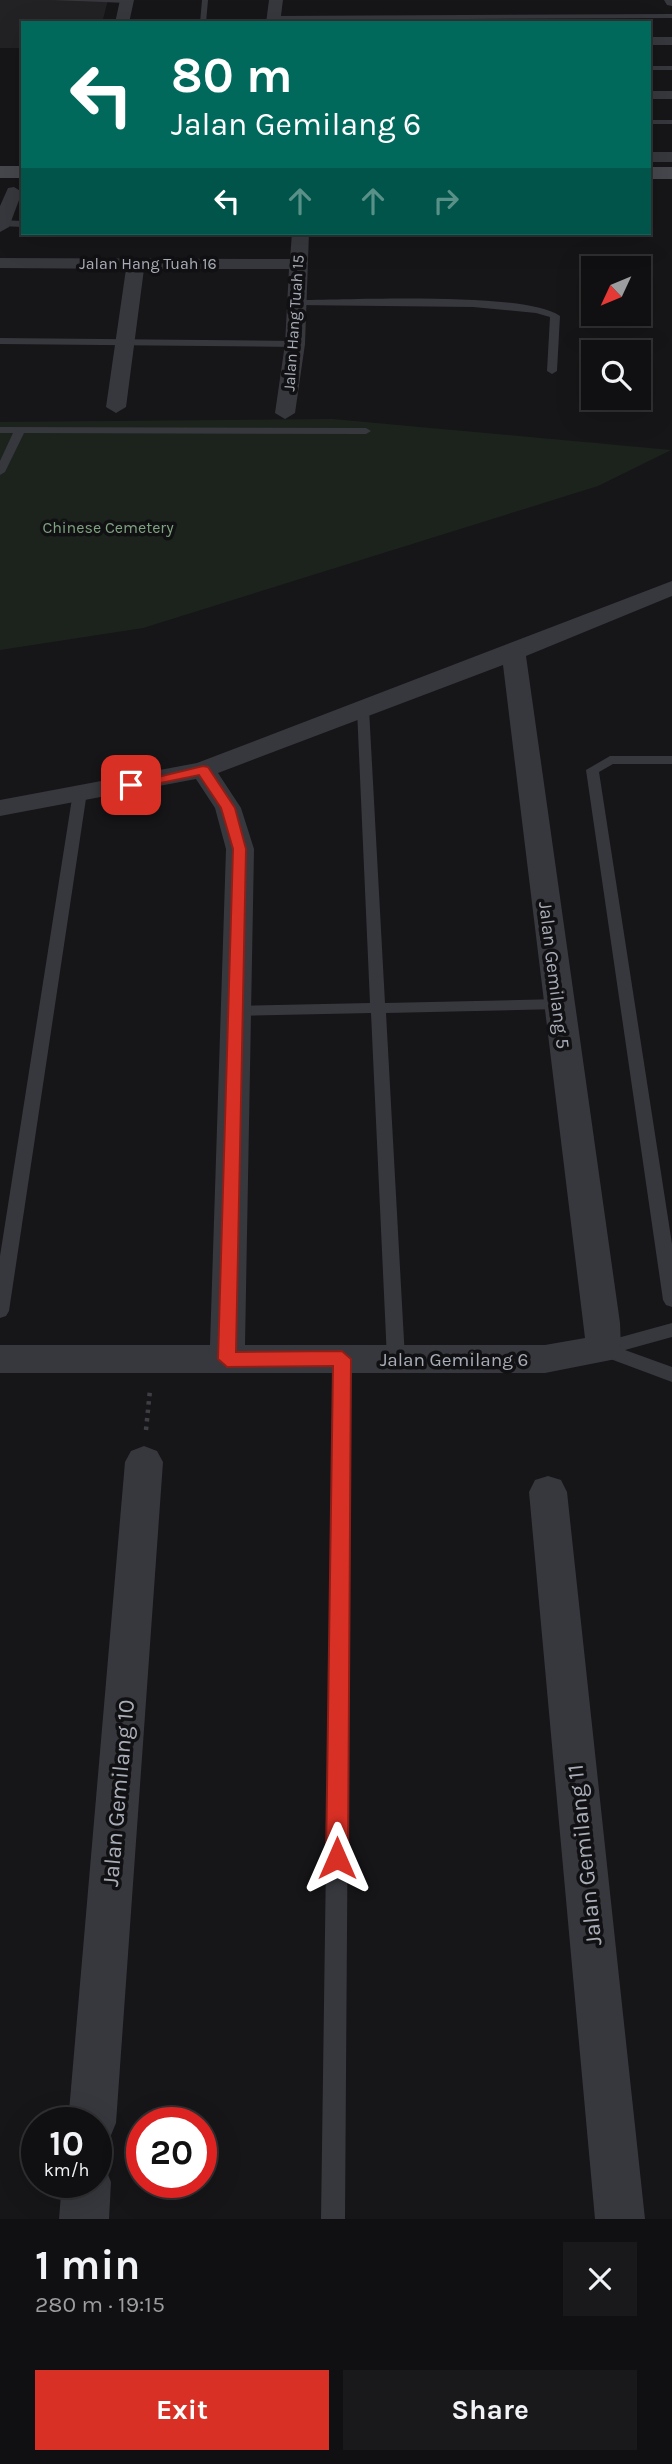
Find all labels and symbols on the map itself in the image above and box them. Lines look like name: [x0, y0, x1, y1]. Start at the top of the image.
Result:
street label: Jalan Hang Tuah 16: [79, 254, 217, 273]
street label: Jalan Hang Tuah 15: [279, 254, 308, 392]
north arrow: [581, 256, 651, 326]
park label: Chinese Cemetery: [42, 518, 174, 537]
pin: [101, 755, 161, 815]
street label: Jalan Gemilang 5: [534, 900, 574, 1050]
street label: Jalan Gemilang 6: [380, 1349, 528, 1371]
street label: Jalan Gemilang 10: [97, 1698, 140, 1888]
street label: Jalan Gemilang 11: [562, 1763, 607, 1947]
position arrow: [300, 1821, 374, 1895]
speed limit sign: 20: [126, 2107, 217, 2198]

